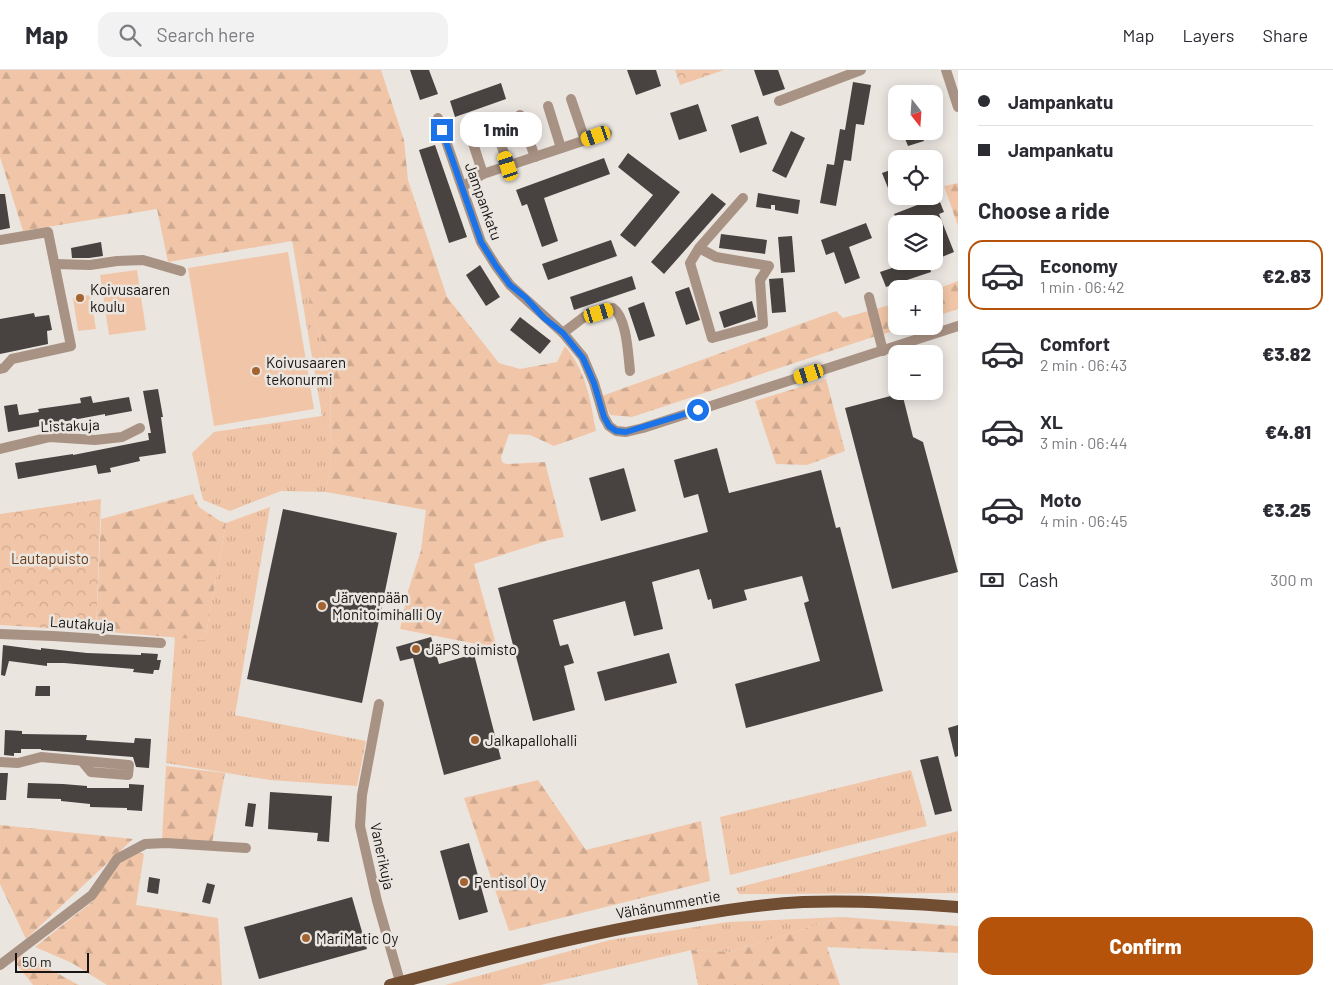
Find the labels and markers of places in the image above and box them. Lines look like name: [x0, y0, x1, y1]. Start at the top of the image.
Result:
place label: Koivusaaren koulu: [90, 280, 170, 315]
marker: Koivusaaren koulu: [74, 292, 86, 304]
place label: Koivusaaren tekonurmi: [266, 353, 346, 388]
marker: Koivusaaren tekonurmi: [250, 365, 262, 377]
place label: Järvenpään Monitoimihalli Oy: [332, 588, 442, 623]
marker: Järvenpään Monitoimihalli Oy: [316, 600, 328, 612]
place label: JäPS toimisto: [426, 640, 517, 658]
marker: JäPS toimisto: [410, 643, 422, 655]
place label: Jalkapallohalli: [485, 731, 577, 749]
marker: Jalkapallohalli: [469, 734, 481, 746]
place label: Pentisol Oy: [474, 873, 546, 891]
marker: Pentisol Oy: [458, 876, 470, 888]
place label: MariMatic Oy: [316, 929, 398, 947]
marker: MariMatic Oy: [300, 932, 312, 944]

